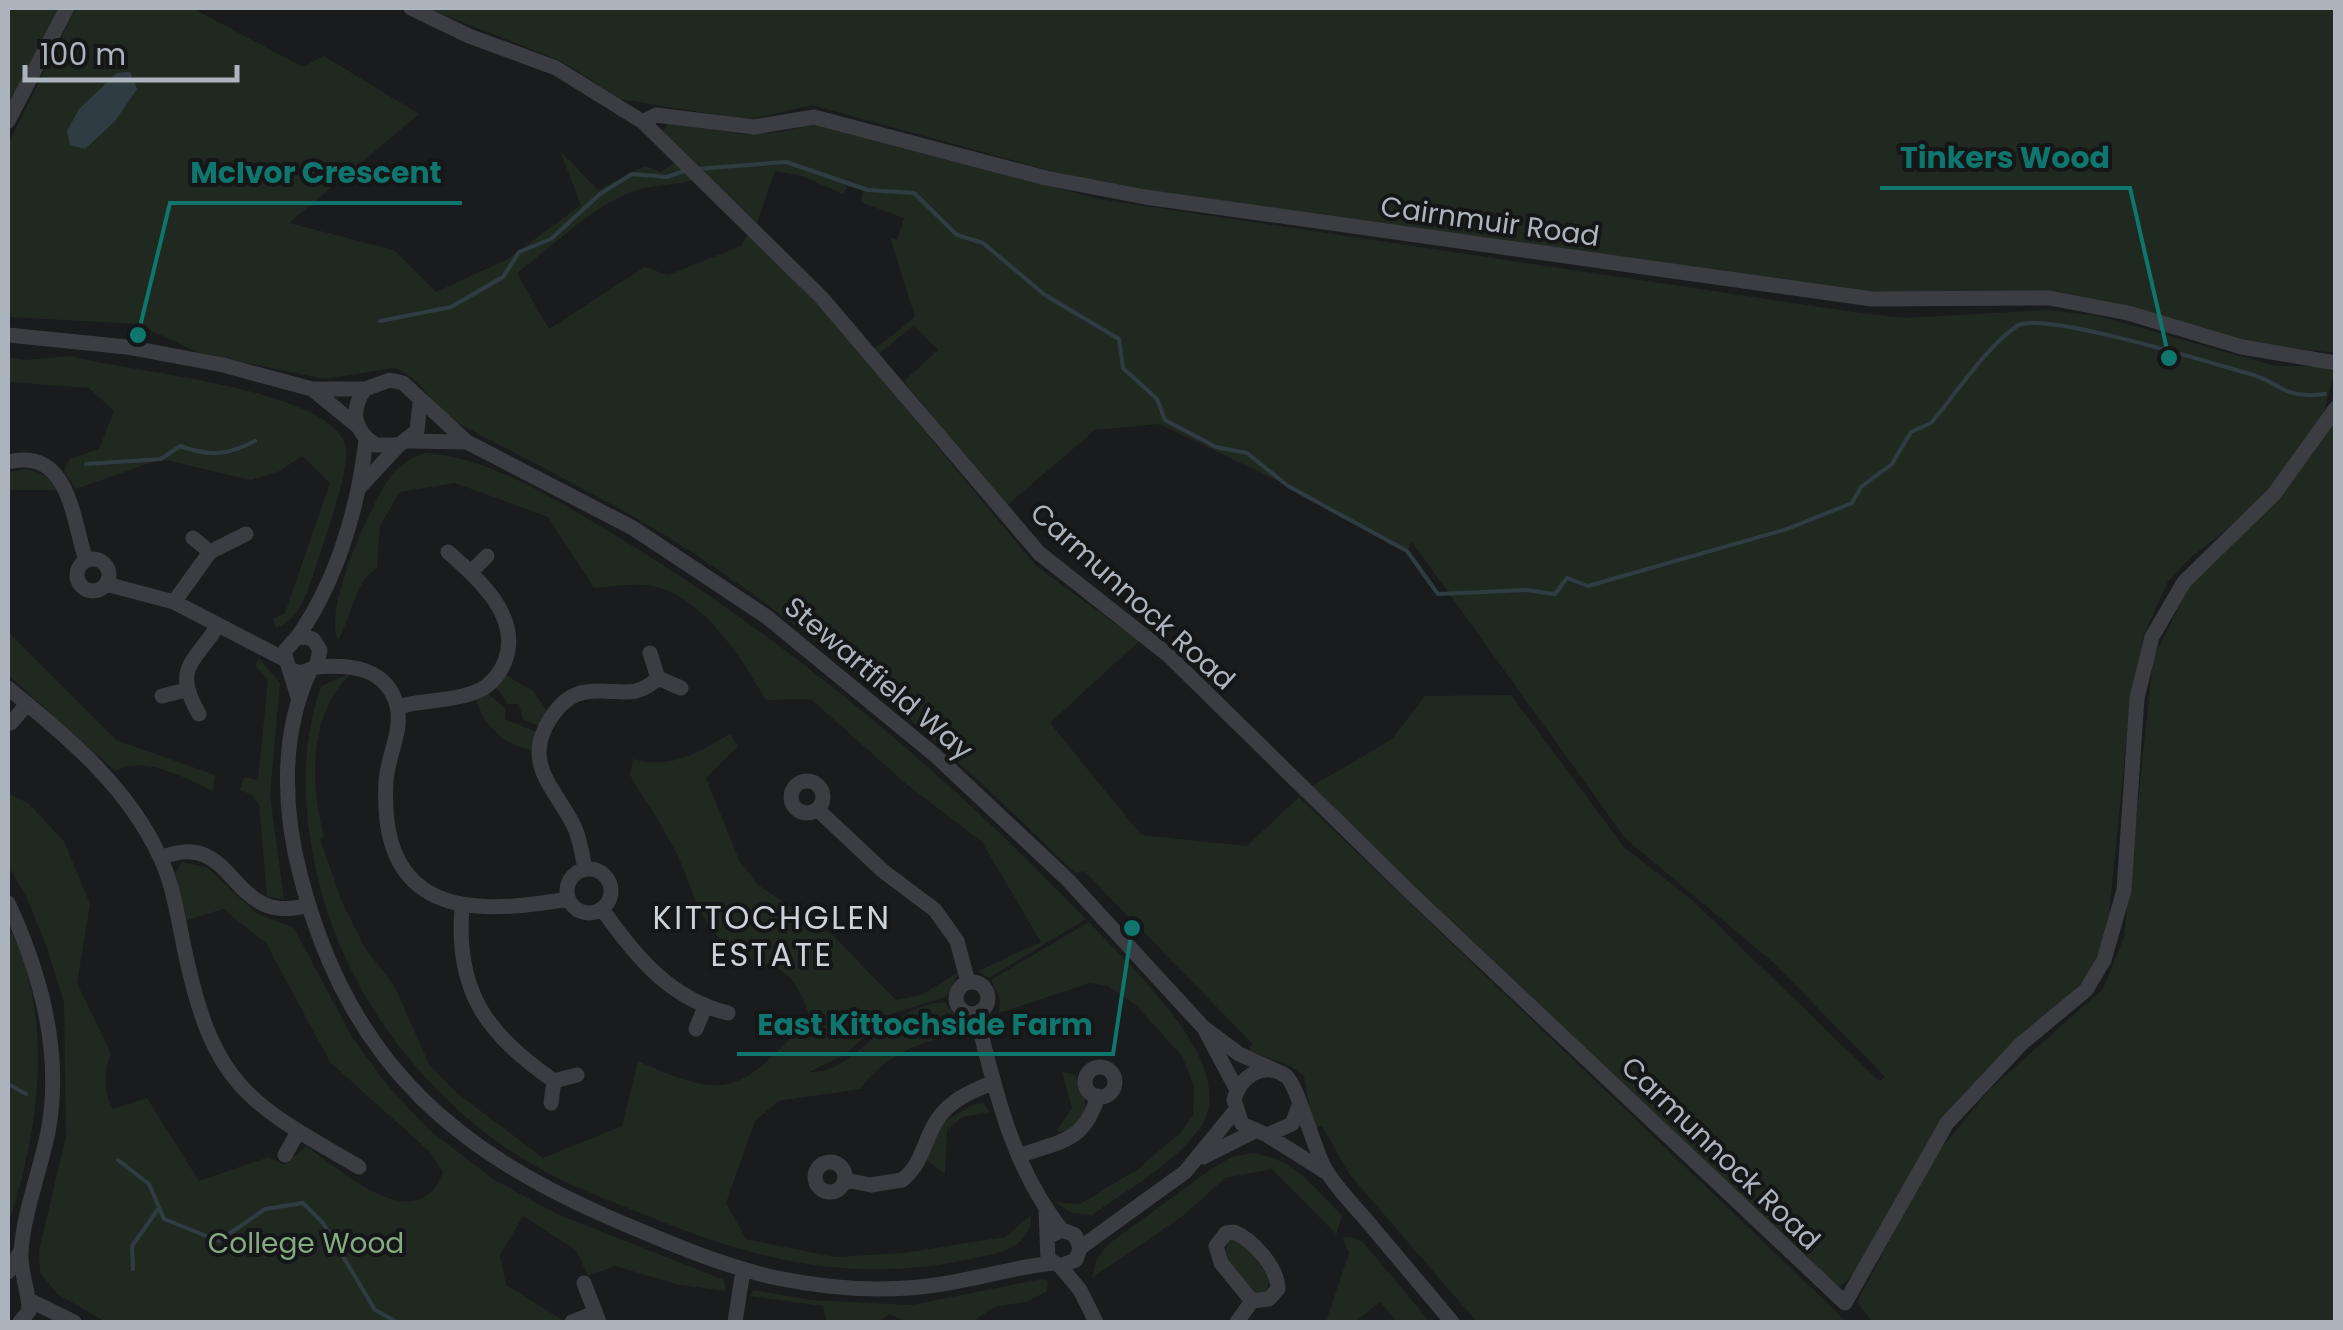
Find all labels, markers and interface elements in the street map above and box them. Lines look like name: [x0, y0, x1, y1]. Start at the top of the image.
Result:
scale bar: [25, 20, 238, 82]
text: 100 m: [40, 33, 126, 76]
callout: Tinkers Wood: [1880, 128, 2130, 188]
text: Tinkers Wood: [1900, 136, 2110, 179]
callout: McIvor Crescent: [170, 143, 462, 203]
text: McIvor Crescent: [190, 151, 442, 194]
street label: Cairnmuir Road: [1378, 187, 1602, 256]
street label: Carmunnock Road: [1022, 494, 1244, 699]
street label: Stewartfield Way: [776, 588, 982, 769]
district label: KITTOCHGLEN ESTATE: [653, 895, 891, 977]
callout: East Kittochside Farm: [737, 994, 1113, 1054]
text: East Kittochside Farm: [757, 1003, 1093, 1046]
street label: Carmunnock Road: [1612, 1048, 1829, 1259]
park label: College Wood: [208, 1224, 404, 1263]

